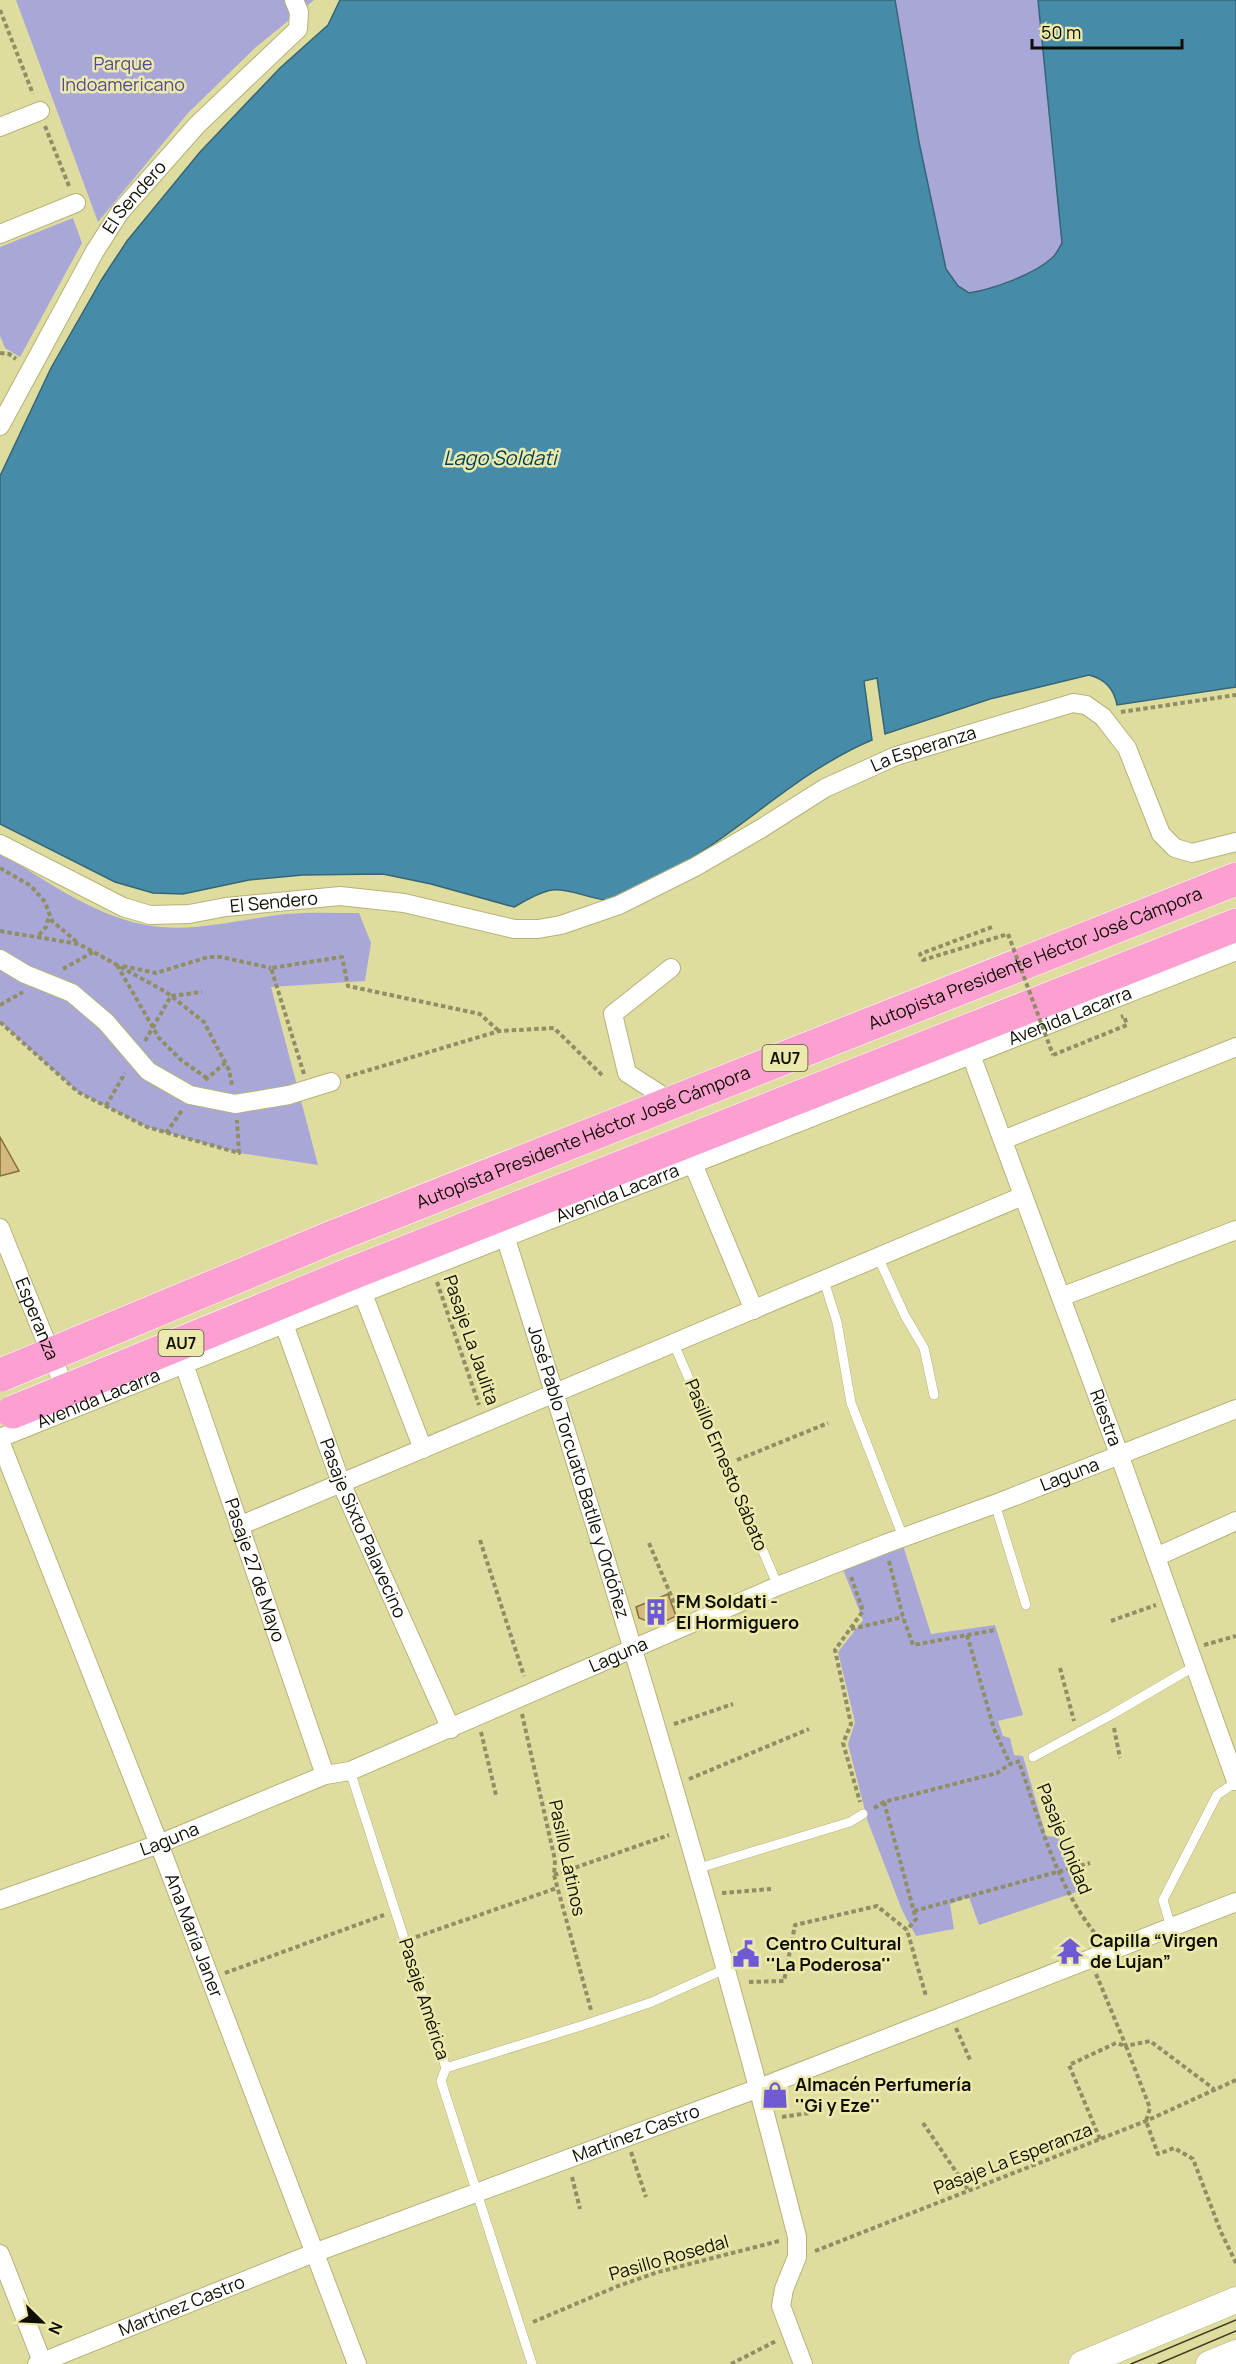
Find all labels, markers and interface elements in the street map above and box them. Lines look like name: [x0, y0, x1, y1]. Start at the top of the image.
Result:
scale bar: [1032, 12, 1182, 50]
text: 50 m: [1041, 20, 1081, 44]
park label: Parque Indoamericano: [61, 51, 185, 96]
street label: El Sendero: [96, 155, 171, 238]
water label: Lago Soldati: [443, 444, 559, 471]
street label: La Esperanza: [867, 720, 979, 777]
street label: Autopista Presidente Héctor José Cámpora: [864, 881, 1205, 1035]
street label: El Sendero: [229, 885, 319, 918]
street label: Avenida Lacarra: [1004, 980, 1135, 1050]
road number: AU7: [762, 1045, 808, 1071]
street label: Autopista Presidente Héctor José Cámpora: [412, 1060, 753, 1214]
street label: Avenida Lacarra: [552, 1157, 682, 1227]
street label: Pasaje La Jaulita: [438, 1271, 505, 1408]
street label: Esperanza: [10, 1274, 65, 1363]
street label: José Pablo Torcuato Batlle y Ordóñez: [523, 1322, 636, 1621]
road number: AU7: [158, 1330, 204, 1356]
street label: Avenida Lacarra: [33, 1362, 163, 1433]
street label: Pasillo Ernesto Sábato: [680, 1375, 774, 1554]
street label: Riestra: [1085, 1386, 1128, 1449]
street label: Pasaje Sixto Palavecino: [315, 1435, 413, 1621]
street label: Laguna: [1036, 1451, 1102, 1496]
street label: Pasaje 27 de Mayo: [220, 1495, 291, 1645]
place label: FM Soldati - El Hormiguero: [676, 1589, 799, 1634]
building icon: FM Soldati - El Hormiguero: [641, 1597, 671, 1627]
street label: Laguna: [585, 1631, 651, 1677]
street label: Pasaje Unidad: [1032, 1780, 1098, 1898]
street label: Pasillo Latinos: [544, 1798, 592, 1918]
street label: Laguna: [137, 1816, 202, 1861]
street label: Ana María Janer: [160, 1869, 229, 2001]
place label: Capilla “Virgen de Lujan”: [1090, 1928, 1218, 1973]
place label: Centro Cultural ''La Poderosa'': [766, 1931, 902, 1976]
street label: Pasaje América: [394, 1935, 456, 2062]
temple icon: Capilla “Virgen de Lujan”: [1055, 1936, 1085, 1966]
public building icon: Centro Cultural ''La Poderosa'': [731, 1939, 761, 1969]
place label: Almacén Perfumería ''Gi y Eze'': [795, 2072, 971, 2117]
shop icon: Almacén Perfumería ''Gi y Eze'': [760, 2080, 790, 2110]
street label: Martínez Castro: [569, 2098, 703, 2167]
street label: Pasaje La Esperanza: [930, 2117, 1095, 2199]
street label: Pasillo Rosedal: [606, 2228, 731, 2286]
street label: Martínez Castro: [115, 2269, 248, 2341]
north arrow: [12, 2292, 72, 2352]
text: N: [43, 2318, 68, 2338]

